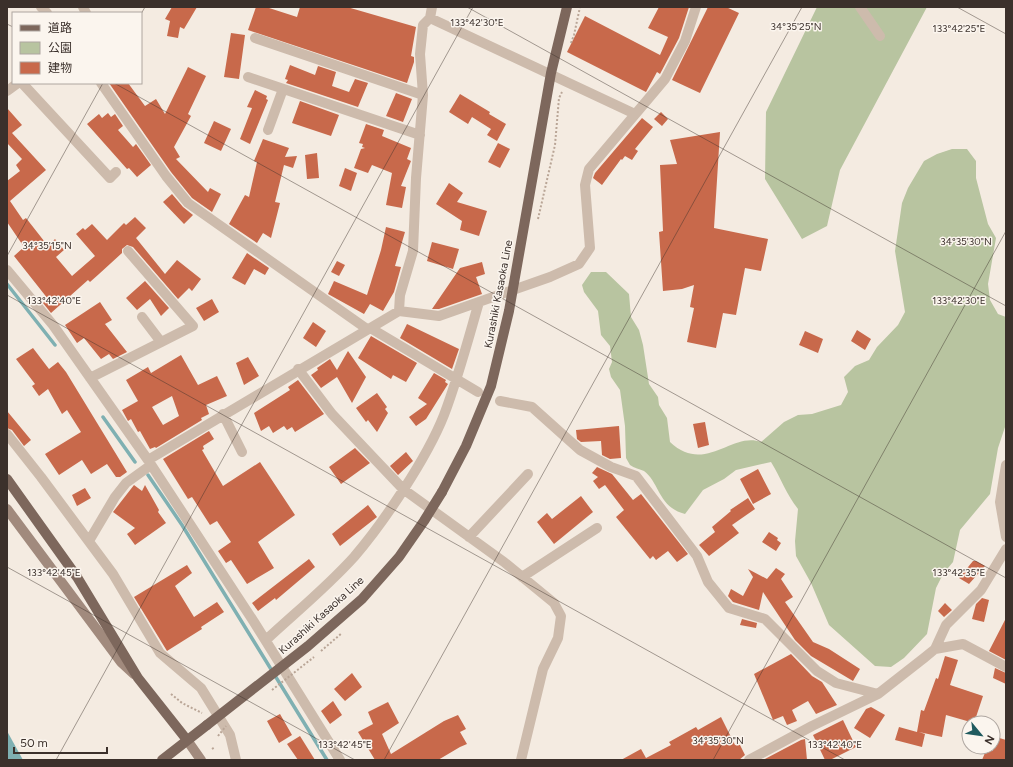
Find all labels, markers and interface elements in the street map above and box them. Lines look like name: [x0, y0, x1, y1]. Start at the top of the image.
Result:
legend: [12, 12, 142, 84]
text: 133°42'30"E: [450, 16, 504, 29]
text: 34°35'25"N: [771, 20, 821, 33]
text: 道路: [48, 21, 72, 35]
text: 133°42'25"E: [933, 22, 986, 35]
text: 公園: [48, 41, 72, 55]
text: 建物: [48, 61, 72, 75]
text: 34°35'30"N: [940, 235, 992, 248]
text: 34°35'15"N: [22, 239, 72, 252]
street label: Kurashiki Kasaoka Line: [482, 239, 515, 349]
text: 133°42'40"E: [27, 294, 81, 307]
text: 133°42'30"E: [932, 294, 986, 307]
text: 133°42'45"E: [27, 566, 81, 579]
text: 133°42'35"E: [933, 566, 985, 579]
street label: Kurashiki Kasaoka Line: [276, 574, 367, 657]
north arrow: [961, 715, 1001, 755]
scale bar: [14, 729, 107, 755]
text: N: [982, 733, 997, 746]
text: 34°35'30"N: [692, 734, 744, 747]
text: 50 m: [20, 736, 48, 750]
text: 133°42'45"E: [318, 738, 372, 751]
text: 133°42'40"E: [808, 738, 862, 751]

